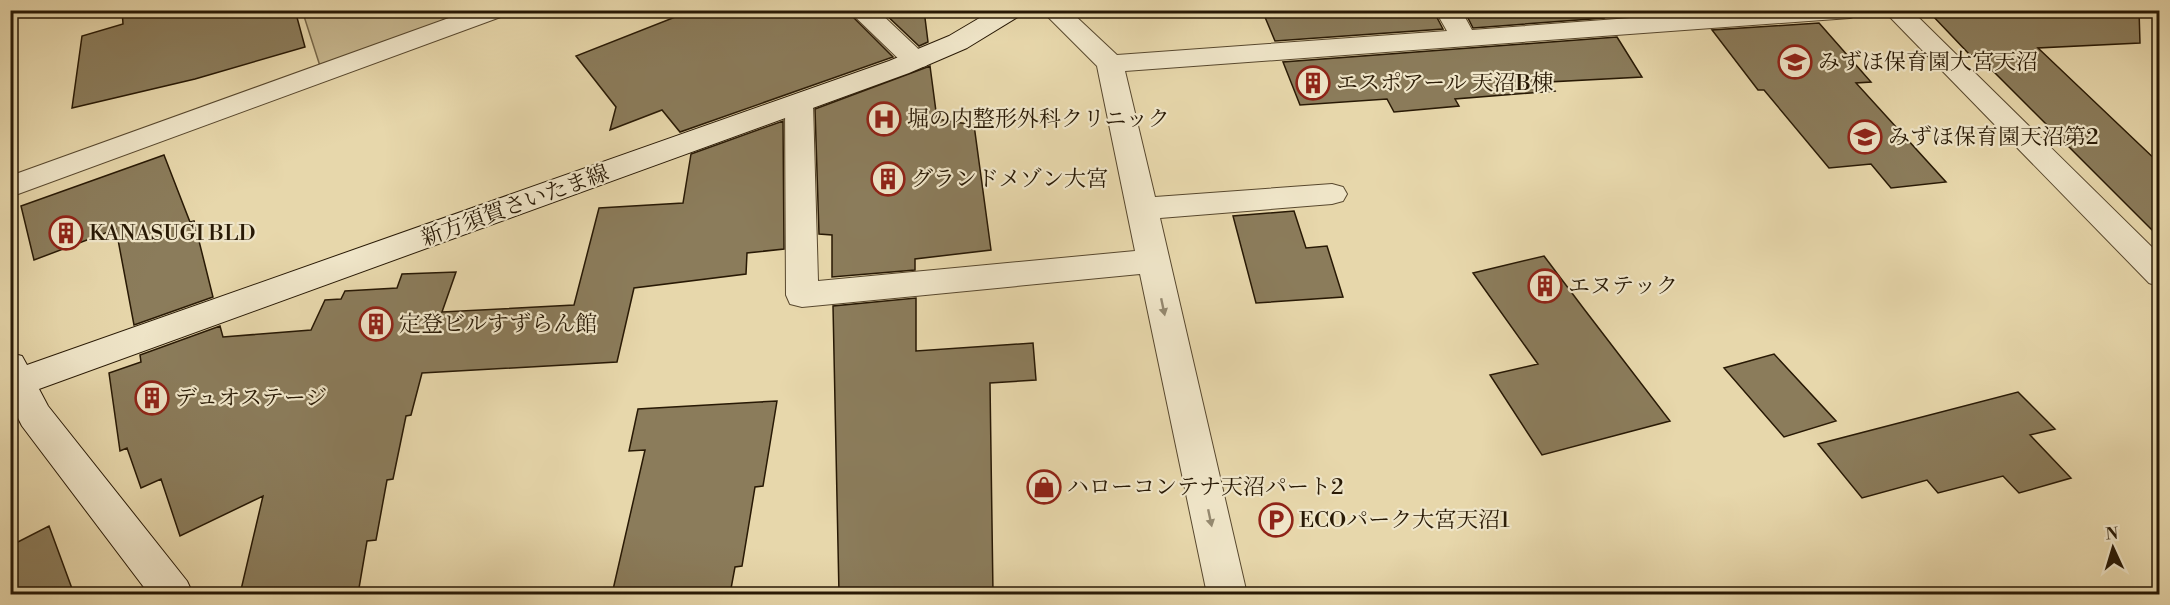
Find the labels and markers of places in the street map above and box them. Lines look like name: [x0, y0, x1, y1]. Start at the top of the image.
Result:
school or university icon: みずほ保育園大宮天沼: [1777, 44, 1813, 80]
place label: みずほ保育園大宮天沼: [1818, 49, 2038, 76]
building icon: エスポアール 天沼B棟: [1295, 65, 1331, 101]
place label: エスポアール 天沼B棟: [1336, 70, 1553, 97]
hospital icon: 堀の内整形外科クリニック: [866, 101, 902, 137]
place label: 堀の内整形外科クリニック: [907, 106, 1170, 133]
school or university icon: みずほ保育園天沼第2: [1847, 119, 1883, 155]
place label: みずほ保育園天沼第2: [1888, 124, 2099, 151]
building icon: グランドメゾン大宮: [870, 161, 906, 197]
place label: グランドメゾン大宮: [911, 166, 1108, 193]
building icon: KANASUGI BLD: [48, 215, 84, 251]
place label: KANASUGI BLD: [89, 220, 256, 247]
building icon: エヌテック: [1527, 268, 1563, 304]
place label: エヌテック: [1568, 273, 1678, 300]
building icon: 定登ビルすずらん館: [358, 306, 394, 342]
place label: 定登ビルすずらん館: [399, 311, 597, 338]
building icon: デュオステージ: [134, 380, 170, 416]
place label: デュオステージ: [175, 385, 327, 412]
shop icon: ハローコンテナ天沼パート2: [1026, 469, 1062, 505]
place label: ハローコンテナ天沼パート2: [1067, 474, 1344, 501]
parking icon: ECOパーク大宮天沼1: [1258, 502, 1294, 538]
place label: ECOパーク大宮天沼1: [1299, 507, 1510, 534]

